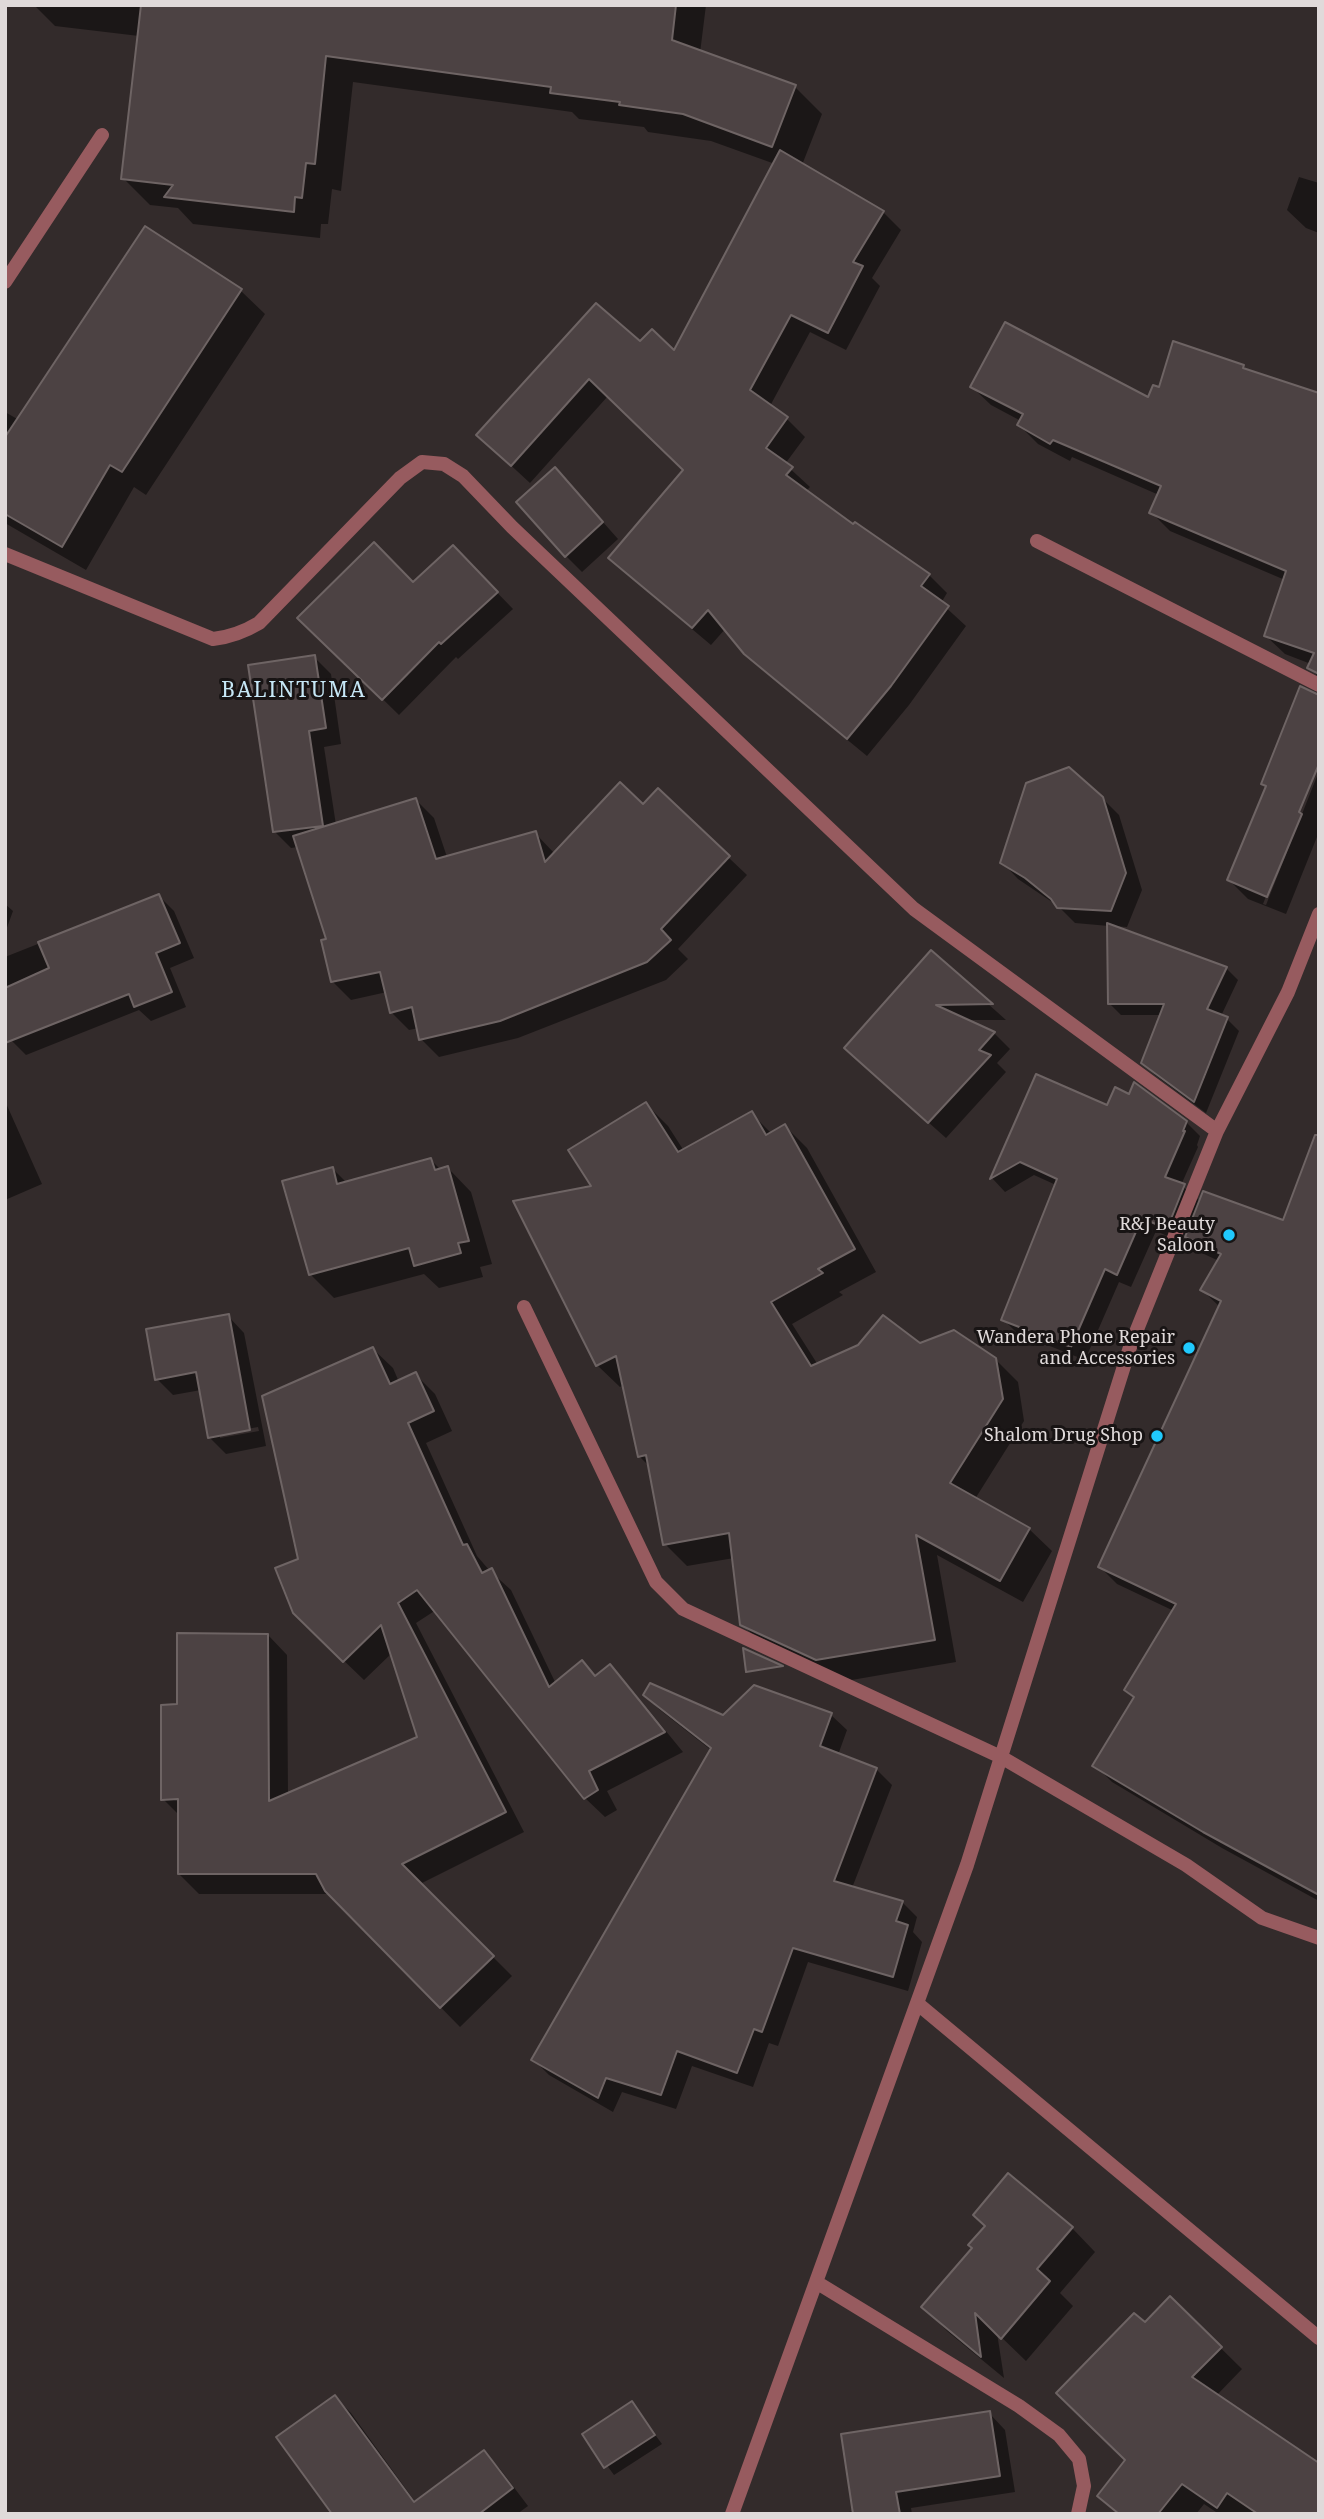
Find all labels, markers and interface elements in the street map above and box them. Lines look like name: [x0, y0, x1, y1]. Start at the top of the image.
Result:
district label: BALINTUMA: [222, 678, 366, 704]
place label: R&J Beauty Saloon: [1119, 1214, 1215, 1256]
marker: R&J Beauty Saloon: [1221, 1227, 1237, 1243]
place label: Wandera Phone Repair and Accessories: [977, 1327, 1175, 1370]
marker: Wandera Phone Repair and Accessories: [1181, 1340, 1197, 1356]
place label: Shalom Drug Shop: [984, 1425, 1143, 1447]
marker: Shalom Drug Shop: [1149, 1428, 1165, 1444]

